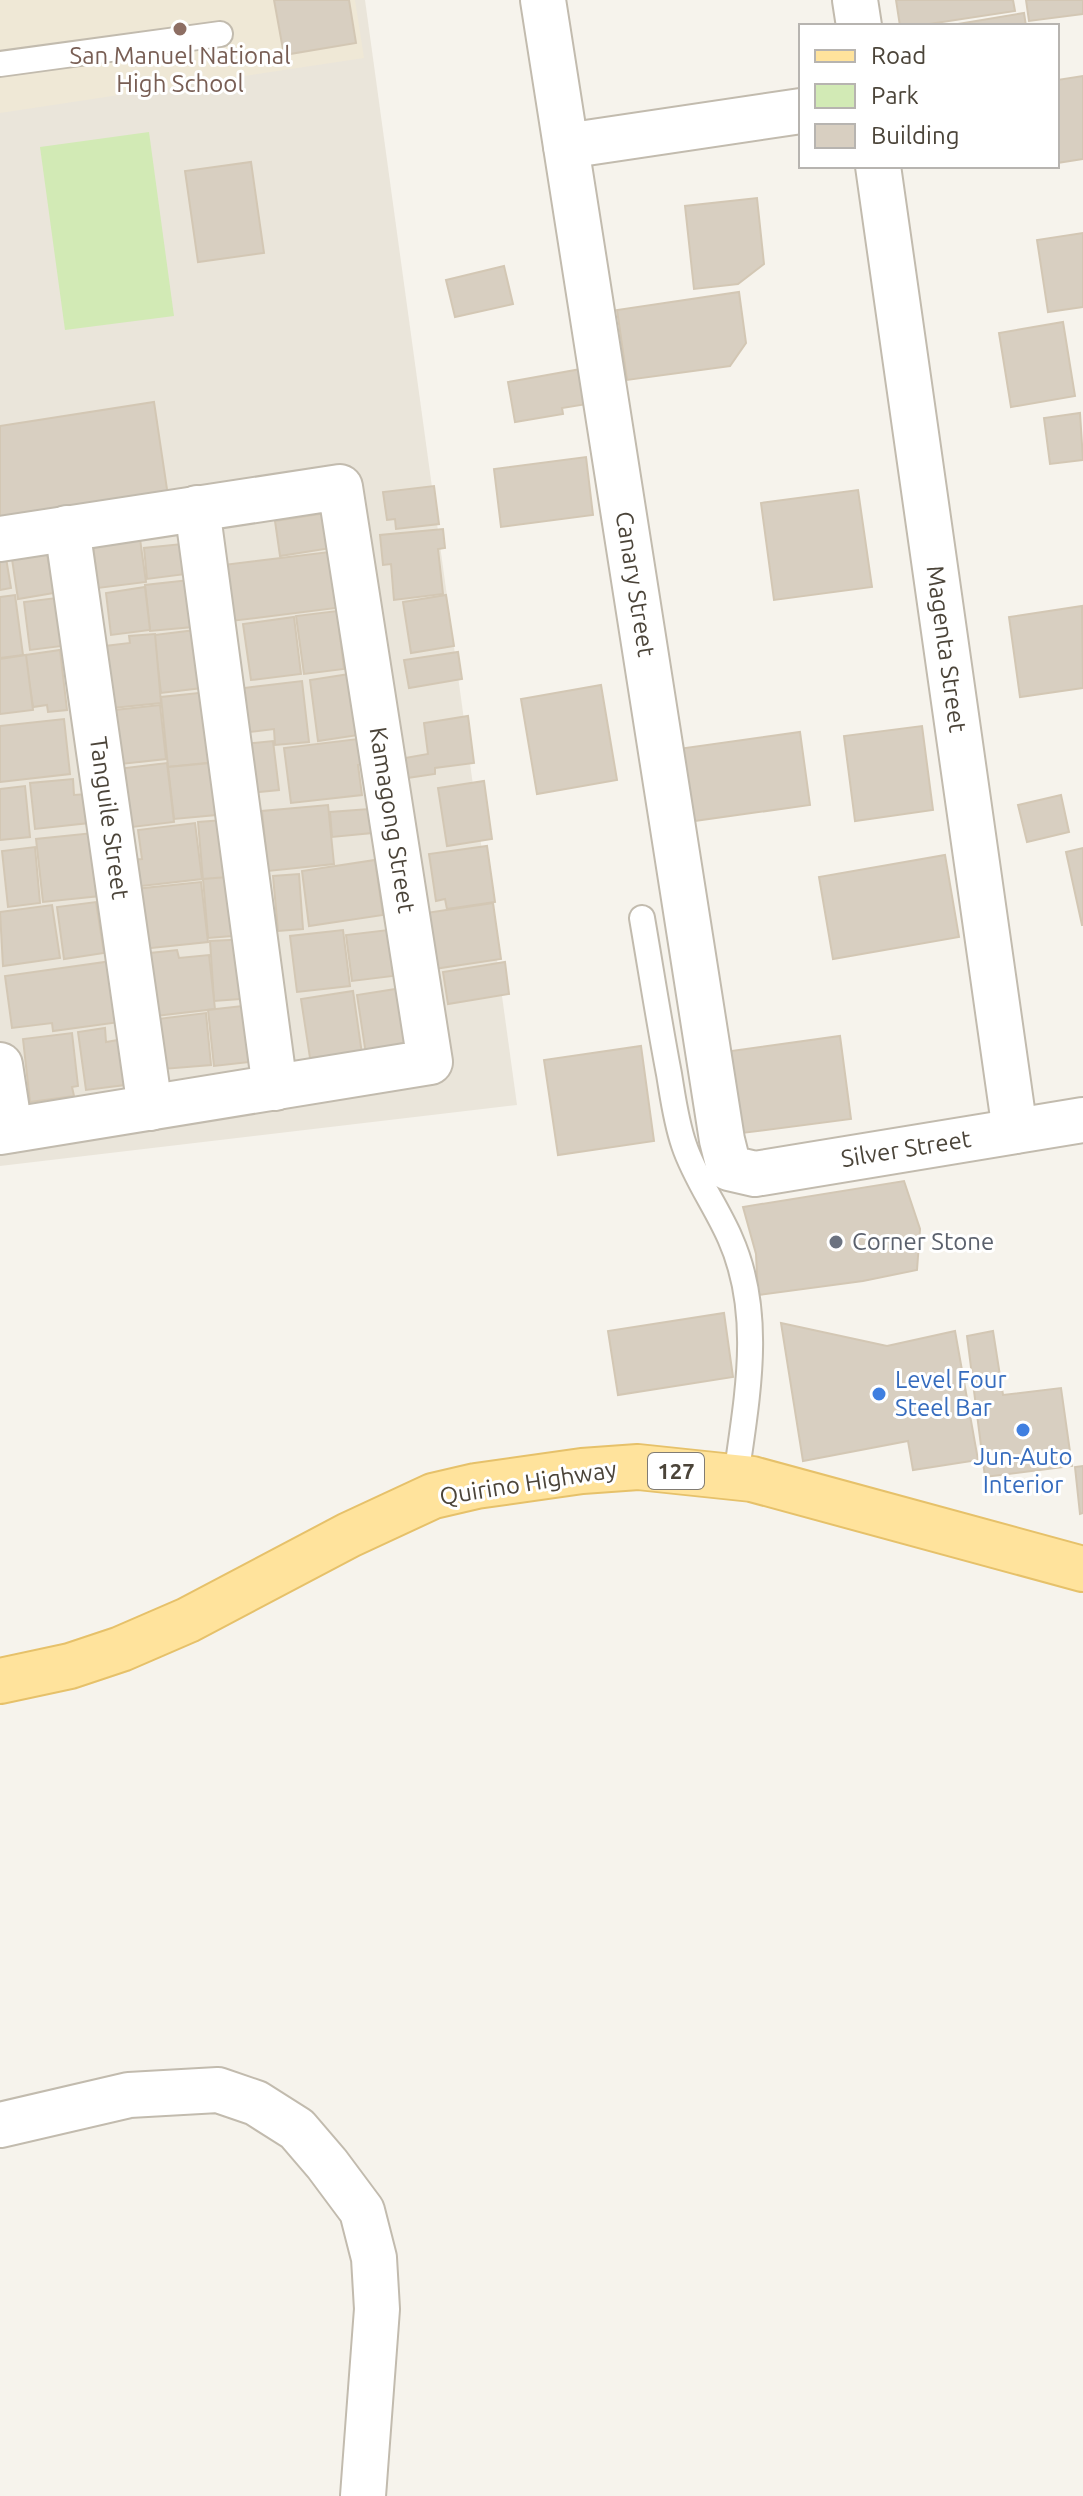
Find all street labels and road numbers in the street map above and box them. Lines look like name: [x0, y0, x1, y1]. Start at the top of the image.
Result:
street label: Canary Street: [611, 509, 660, 659]
street label: Magenta Street: [921, 564, 972, 735]
street label: Kamagong Street: [364, 725, 421, 915]
street label: Tanguile Street: [85, 735, 134, 901]
street label: Silver Street: [839, 1125, 973, 1172]
road number: 127: [648, 1453, 704, 1489]
street label: Quirino Highway: [437, 1455, 619, 1510]

